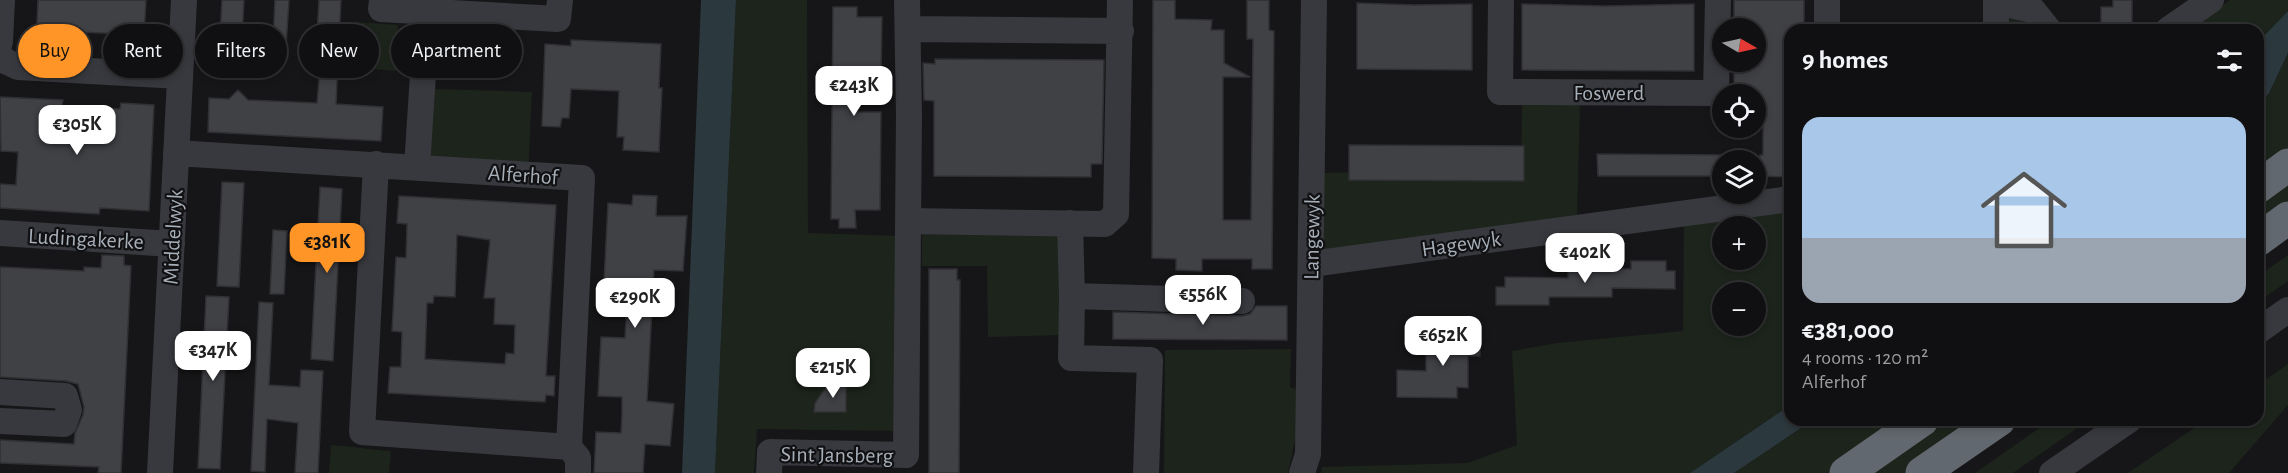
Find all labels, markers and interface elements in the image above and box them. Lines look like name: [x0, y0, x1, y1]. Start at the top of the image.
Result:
north arrow: [1712, 18, 1766, 72]
map controls: [1712, 18, 1766, 336]
chip: Buy: [18, 24, 91, 78]
chip: Rent: [103, 24, 183, 78]
chip: Filters: [195, 24, 287, 78]
chip: New: [299, 24, 379, 78]
chip: Apartment: [391, 24, 522, 78]
icon: filters: [2213, 44, 2246, 77]
text: 9 homes: [1802, 47, 1888, 73]
pin: €243K: [812, 66, 896, 117]
text: €243K: [829, 75, 879, 95]
street label: Foswerd: [1574, 82, 1644, 104]
button: locate: [1712, 84, 1766, 138]
pin: €305K: [35, 105, 119, 156]
text: €305K: [53, 114, 101, 134]
button: layers: [1712, 150, 1766, 204]
icon: home: [1970, 156, 2078, 264]
street label: Alferhof: [487, 162, 560, 189]
street label: Middelwyk: [160, 189, 186, 285]
street label: Langewyk: [1300, 194, 1324, 280]
button: +: [1712, 216, 1766, 270]
pin: €381K: [285, 223, 369, 274]
street label: Ludingakerke: [28, 225, 144, 253]
street label: Hagewyk: [1420, 228, 1502, 260]
text: €381K: [304, 232, 350, 252]
pin: €402K: [1543, 233, 1627, 284]
text: €402K: [1560, 242, 1610, 262]
pin: €556K: [1161, 275, 1245, 326]
pin: €290K: [593, 278, 677, 329]
button: −: [1712, 282, 1766, 336]
text: €556K: [1179, 284, 1227, 304]
text: €290K: [610, 287, 660, 307]
pin: €652K: [1401, 316, 1485, 367]
text: €381,000: [1802, 317, 1894, 343]
text: €652K: [1419, 325, 1467, 345]
pin: €347K: [171, 331, 255, 382]
text: €347K: [189, 340, 237, 360]
pin: €215K: [791, 348, 875, 399]
text: 4 rooms · 120 m²: [1802, 348, 1928, 368]
text: €215K: [810, 357, 856, 377]
text: Alferhof: [1802, 372, 1866, 392]
street label: Sint Jansberg: [780, 443, 894, 467]

